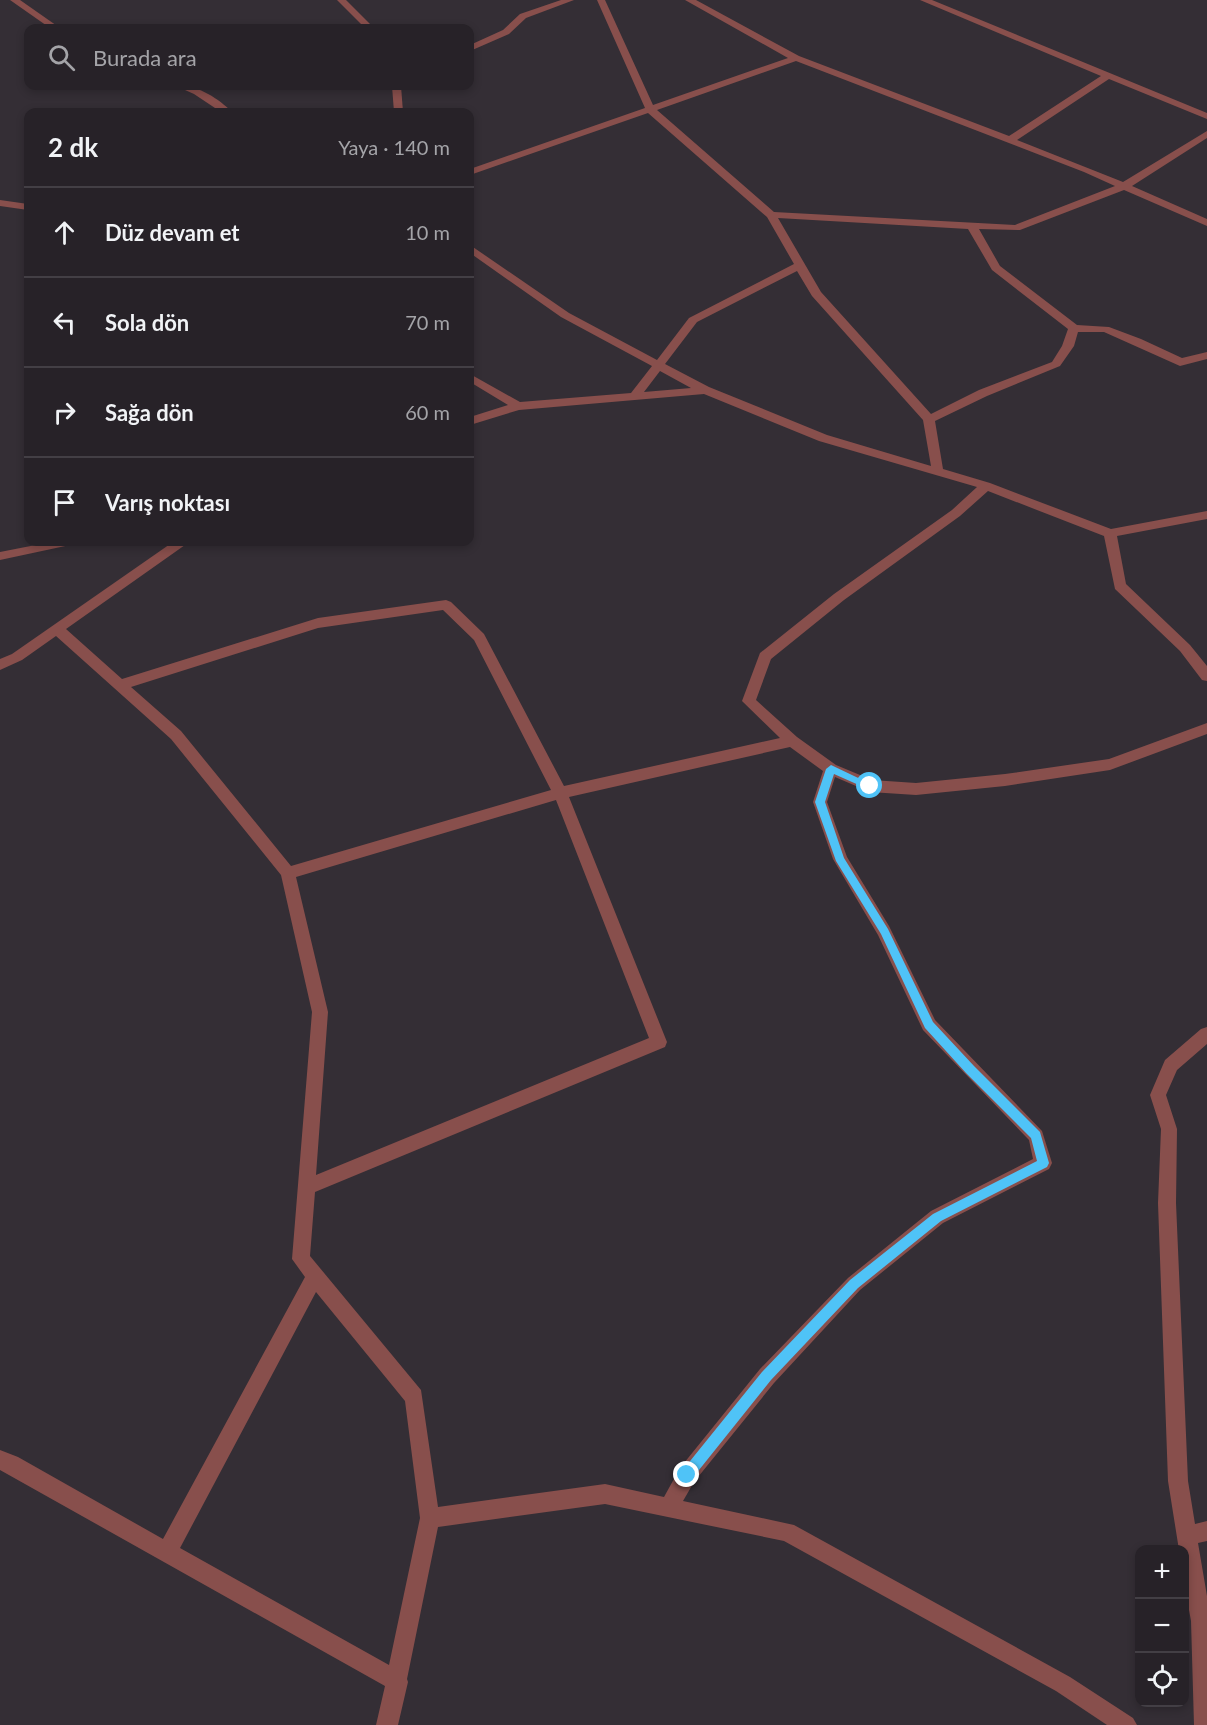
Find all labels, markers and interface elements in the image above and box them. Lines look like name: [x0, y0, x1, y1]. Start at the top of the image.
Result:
search box: [24, 24, 474, 90]
icon: search: [45, 41, 78, 74]
text: Burada ara: [93, 44, 197, 71]
text: 2 dk: [48, 131, 98, 163]
text: Yaya · 140 m: [338, 135, 450, 159]
icon: ahead: [48, 216, 81, 249]
text: Düz devam et: [105, 219, 240, 246]
text: 10 m: [405, 220, 450, 244]
icon: left: [48, 306, 81, 339]
text: Sola dön: [105, 309, 189, 336]
text: 70 m: [405, 310, 450, 334]
icon: right: [48, 396, 81, 429]
text: Sağa dön: [105, 399, 194, 426]
text: 60 m: [405, 400, 450, 424]
icon: arrive: [48, 486, 81, 519]
text: Varış noktası: [105, 489, 230, 516]
route start: [856, 772, 882, 798]
route end: [673, 1461, 699, 1487]
map controls: [1135, 1545, 1189, 1707]
button: +: [1135, 1545, 1189, 1599]
button: −: [1135, 1599, 1189, 1653]
button: locate: [1135, 1653, 1189, 1707]

